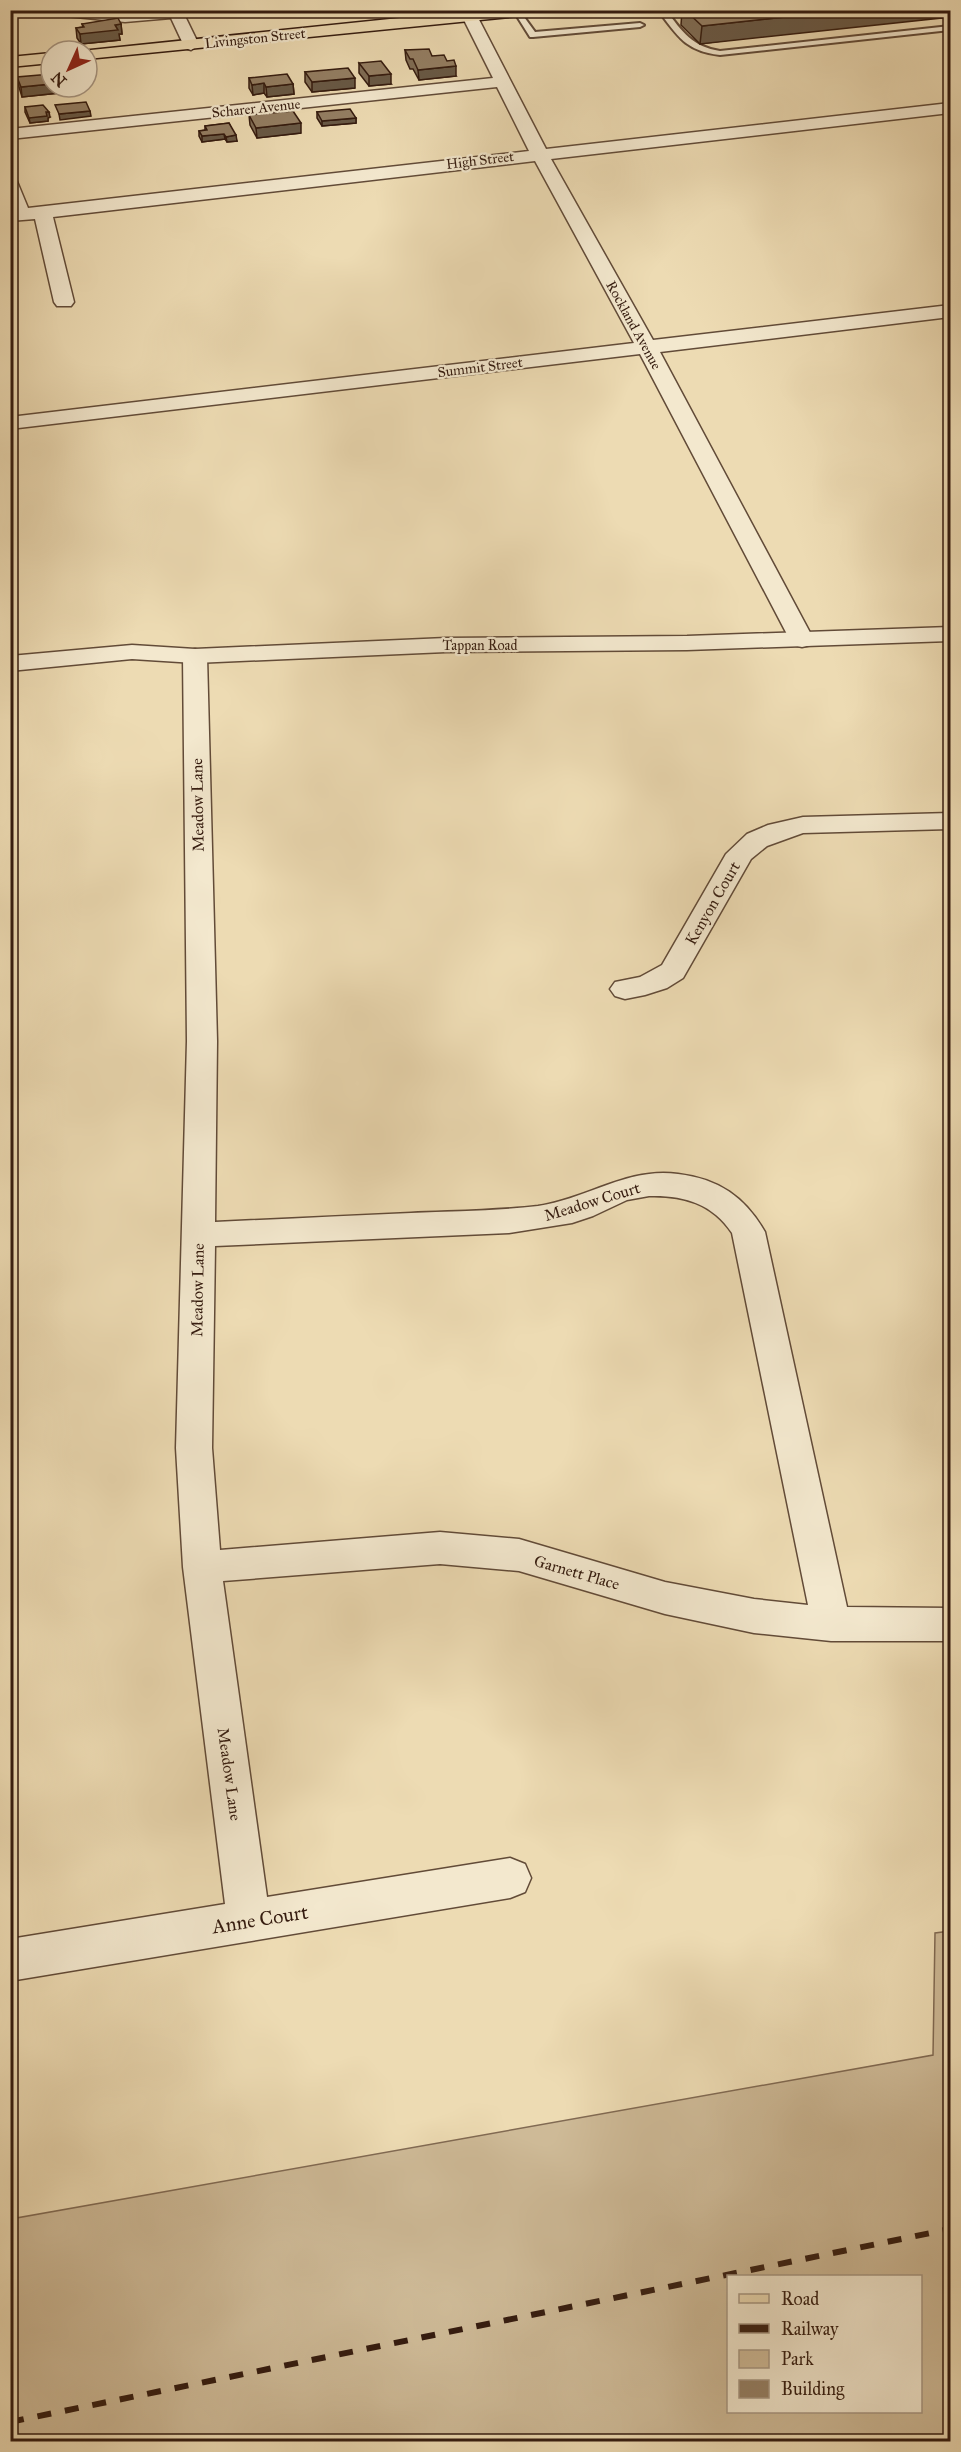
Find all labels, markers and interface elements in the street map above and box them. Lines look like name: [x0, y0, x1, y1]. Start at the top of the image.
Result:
street label: Livingston Street: [204, 25, 306, 52]
north arrow: [39, 39, 99, 99]
text: N: [47, 67, 70, 91]
street label: Scharer Avenue: [211, 95, 301, 122]
street label: High Street: [445, 148, 515, 173]
street label: Rockland Avenue: [602, 278, 665, 373]
street label: Summit Street: [437, 354, 524, 381]
street label: Tappan Road: [442, 637, 518, 654]
street label: Meadow Lane: [187, 758, 208, 852]
street label: Kenyon Court: [681, 858, 744, 948]
street label: Meadow Court: [542, 1178, 643, 1225]
street label: Meadow Lane: [187, 1243, 208, 1337]
street label: Garnett Place: [532, 1551, 622, 1594]
street label: Meadow Lane: [214, 1726, 245, 1822]
street label: Anne Court: [209, 1900, 310, 1939]
legend: [727, 2275, 922, 2413]
text: Road: [781, 2288, 819, 2310]
text: Railway: [781, 2318, 839, 2340]
text: Park: [781, 2348, 814, 2370]
text: Building: [781, 2378, 845, 2401]

